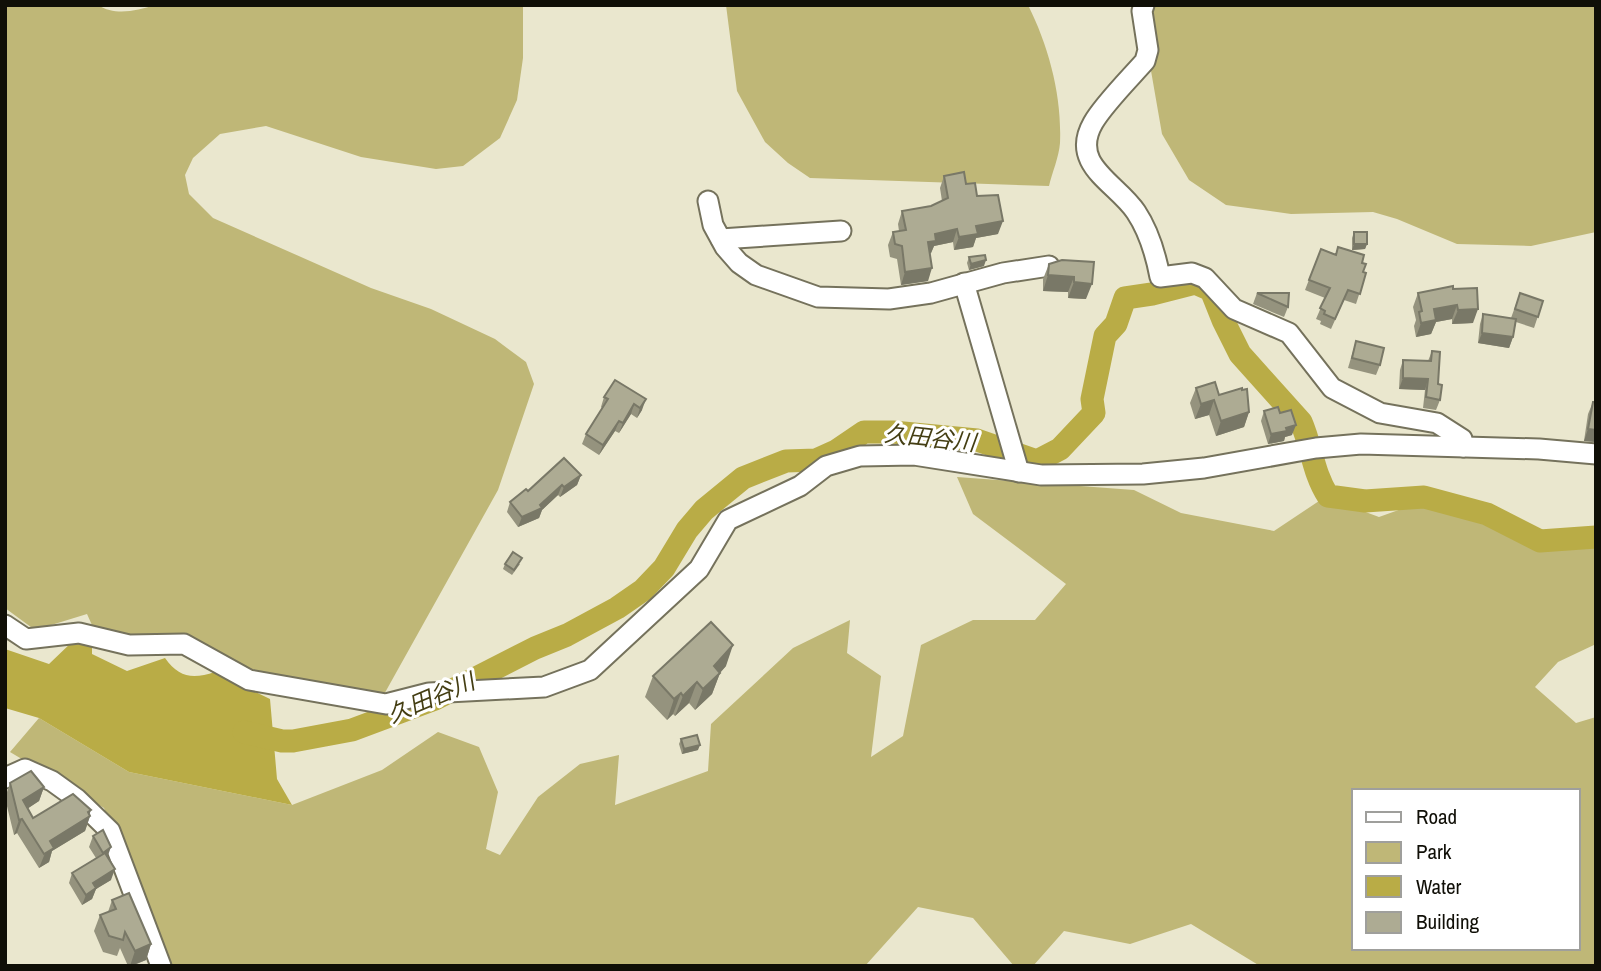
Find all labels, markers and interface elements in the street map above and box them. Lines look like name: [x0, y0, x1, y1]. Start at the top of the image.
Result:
water label: 久田谷川: [883, 417, 980, 458]
water label: 久田谷川: [382, 664, 482, 730]
legend: [1352, 789, 1580, 950]
text: Road: [1416, 802, 1457, 831]
text: Park: [1416, 837, 1452, 866]
text: Water: [1416, 872, 1462, 901]
text: Building: [1416, 907, 1480, 936]

